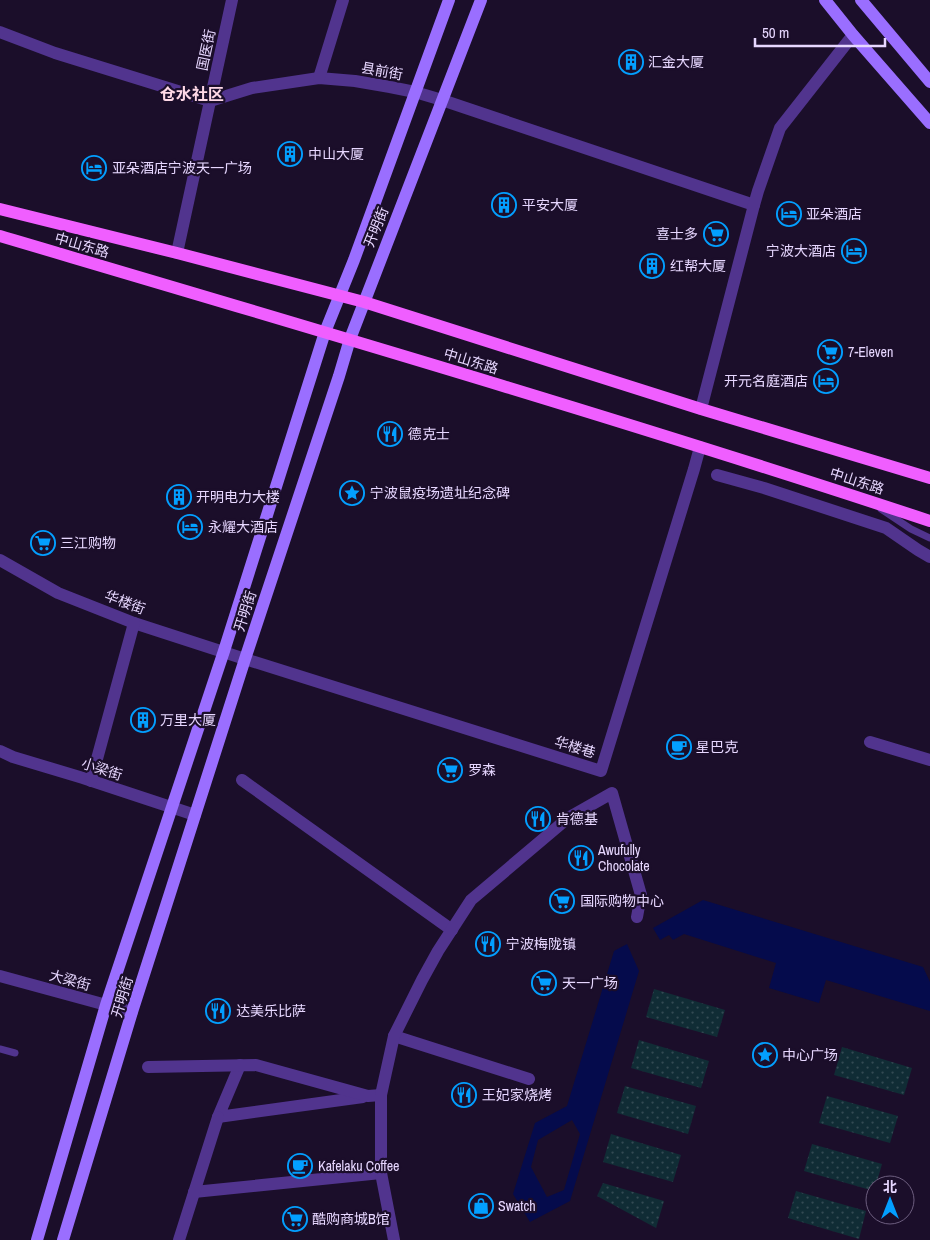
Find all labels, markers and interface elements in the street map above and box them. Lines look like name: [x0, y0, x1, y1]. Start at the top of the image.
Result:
scale bar: [755, 15, 885, 47]
text: 50 m: [762, 22, 789, 43]
street label: 国医街: [193, 28, 219, 72]
building icon: 汇金大厦: [618, 49, 644, 75]
place label: 汇金大厦: [648, 53, 704, 71]
street label: 县前街: [360, 58, 404, 84]
district label: 仓水社区: [160, 83, 224, 105]
building icon: 中山大厦: [277, 141, 303, 167]
place label: 中山大厦: [308, 145, 364, 163]
hotel icon: 亚朵酒店宁波天一广场: [81, 155, 107, 181]
place label: 亚朵酒店宁波天一广场: [112, 159, 252, 177]
building icon: 平安大厦: [491, 192, 517, 218]
place label: 平安大厦: [522, 196, 578, 214]
hotel icon: 亚朵酒店: [776, 201, 802, 227]
street label: 开明街: [360, 204, 392, 250]
place label: 亚朵酒店: [806, 205, 862, 223]
supermarket icon: 喜士多: [703, 221, 729, 247]
place label: 喜士多: [656, 225, 698, 243]
street label: 中山东路: [53, 229, 111, 261]
hotel icon: 宁波大酒店: [841, 238, 867, 264]
place label: 宁波大酒店: [766, 242, 836, 260]
building icon: 红帮大厦: [639, 253, 665, 279]
place label: 红帮大厦: [670, 257, 726, 275]
supermarket icon: 7-Eleven: [817, 339, 843, 365]
place label: 7-Eleven: [848, 343, 893, 361]
street label: 中山东路: [442, 344, 500, 378]
hotel icon: 开元名庭酒店: [813, 368, 839, 394]
place label: 开元名庭酒店: [724, 372, 808, 390]
restaurant icon: 德克士: [377, 421, 403, 447]
place label: 德克士: [408, 425, 450, 443]
street label: 中山东路: [828, 464, 886, 498]
place icon: 宁波鼠疫场遗址纪念碑: [339, 480, 365, 506]
building icon: 开明电力大楼: [166, 484, 192, 510]
place label: 宁波鼠疫场遗址纪念碑: [370, 484, 510, 502]
place label: 开明电力大楼: [196, 488, 280, 506]
hotel icon: 永耀大酒店: [177, 514, 203, 540]
place label: 永耀大酒店: [208, 518, 278, 536]
supermarket icon: 三江购物: [30, 530, 56, 556]
place label: 三江购物: [60, 534, 116, 552]
street label: 华楼街: [102, 586, 148, 618]
street label: 开明街: [230, 588, 260, 634]
building icon: 万里大厦: [130, 707, 156, 733]
place label: 万里大厦: [160, 711, 216, 729]
street label: 华楼巷: [552, 732, 598, 762]
cafe icon: 星巴克: [666, 734, 692, 760]
place label: 星巴克: [696, 738, 738, 756]
street label: 小梁街: [79, 754, 125, 784]
supermarket icon: 罗森: [437, 757, 463, 783]
place label: 罗森: [468, 761, 496, 779]
restaurant icon: 肯德基: [525, 806, 551, 832]
place label: 肯德基: [556, 810, 598, 828]
place label: Awufully Chocolate: [597, 841, 650, 875]
restaurant icon: Awufully Chocolate: [568, 845, 594, 871]
supermarket icon: 国际购物中心: [549, 888, 575, 914]
place label: 国际购物中心: [580, 892, 664, 910]
restaurant icon: 宁波梅陇镇: [475, 931, 501, 957]
place label: 宁波梅陇镇: [506, 935, 576, 953]
street label: 大梁街: [47, 966, 93, 994]
supermarket icon: 天一广场: [531, 970, 557, 996]
street label: 开明街: [107, 974, 137, 1020]
place label: 天一广场: [562, 974, 618, 992]
restaurant icon: 达美乐比萨: [205, 998, 231, 1024]
place label: 达美乐比萨: [236, 1002, 306, 1020]
place icon: 中心广场: [752, 1042, 778, 1068]
place label: 中心广场: [782, 1046, 838, 1064]
restaurant icon: 王妃家烧烤: [451, 1082, 477, 1108]
place label: 王妃家烧烤: [482, 1086, 552, 1104]
cafe icon: Kafelaku Coffee: [287, 1153, 313, 1179]
place label: Kafelaku Coffee: [318, 1157, 400, 1175]
north arrow: [865, 1175, 915, 1225]
text: 北: [883, 1178, 897, 1196]
shop icon: Swatch: [468, 1193, 494, 1219]
place label: Swatch: [498, 1197, 536, 1215]
supermarket icon: 酷购商城B馆: [282, 1206, 308, 1232]
place label: 酷购商城B馆: [312, 1210, 390, 1228]

